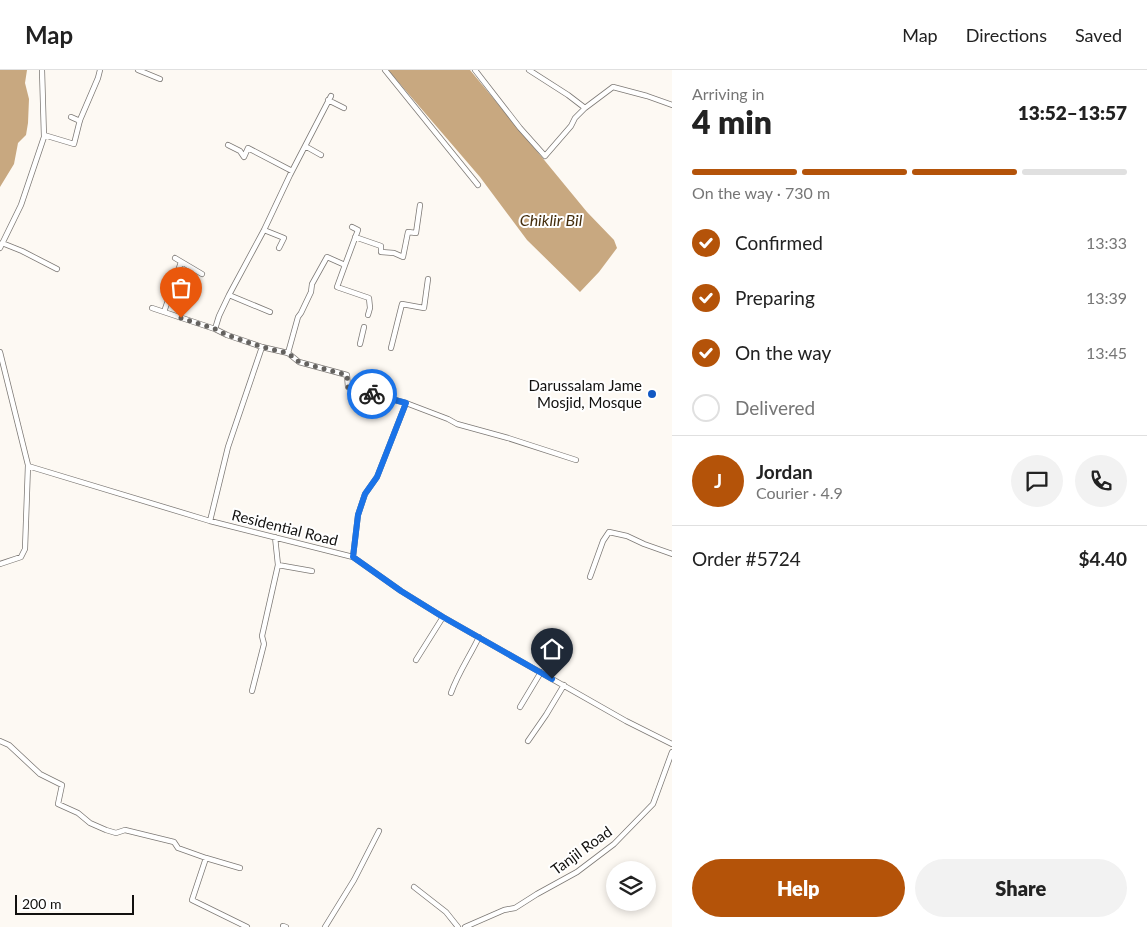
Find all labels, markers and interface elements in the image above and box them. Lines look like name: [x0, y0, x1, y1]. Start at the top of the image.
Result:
text: Map: [25, 20, 73, 49]
text: Map: [902, 24, 938, 46]
text: Directions: [966, 24, 1047, 46]
text: Saved: [1075, 24, 1122, 46]
text: Arriving in: [692, 84, 765, 103]
text: 13:52–13:57: [1018, 101, 1127, 124]
text: 4 min: [692, 102, 772, 141]
text: On the way · 730 m: [692, 183, 830, 202]
water label: Chiklir Bil: [520, 210, 583, 229]
icon: check: [692, 229, 720, 257]
text: Confirmed: [735, 231, 823, 254]
text: 13:33: [1086, 233, 1127, 252]
pin: [160, 267, 202, 318]
icon: bag: [167, 274, 195, 302]
icon: check: [692, 284, 720, 312]
text: Preparing: [735, 286, 815, 309]
text: 13:39: [1086, 288, 1127, 307]
icon: check: [692, 339, 720, 367]
text: On the way: [735, 341, 831, 364]
text: 13:45: [1086, 343, 1127, 362]
courier: [347, 369, 397, 419]
place label: Darussalam Jame Mosjid, Mosque: [529, 376, 642, 411]
icon: bike: [358, 380, 386, 408]
marker: Darussalam Jame Mosjid, Mosque: [646, 388, 658, 400]
text: Delivered: [735, 396, 815, 419]
button: chat: [1011, 455, 1063, 507]
button: phone: [1075, 455, 1127, 507]
text: Jordan: [756, 460, 813, 483]
text: J: [714, 469, 722, 492]
text: Courier · 4.9: [756, 483, 843, 502]
street label: Residential Road: [230, 505, 340, 549]
text: Order #5724: [692, 547, 801, 570]
text: $4.40: [1078, 547, 1127, 570]
pin: [531, 628, 573, 679]
icon: home: [538, 635, 566, 663]
street label: Tanjil Road: [547, 822, 615, 878]
button: Help: [692, 859, 905, 917]
button: Share: [915, 859, 1127, 917]
map controls: [606, 861, 656, 911]
button: layers: [606, 861, 656, 911]
scale bar: [15, 892, 134, 915]
text: 200 m: [22, 895, 61, 912]

